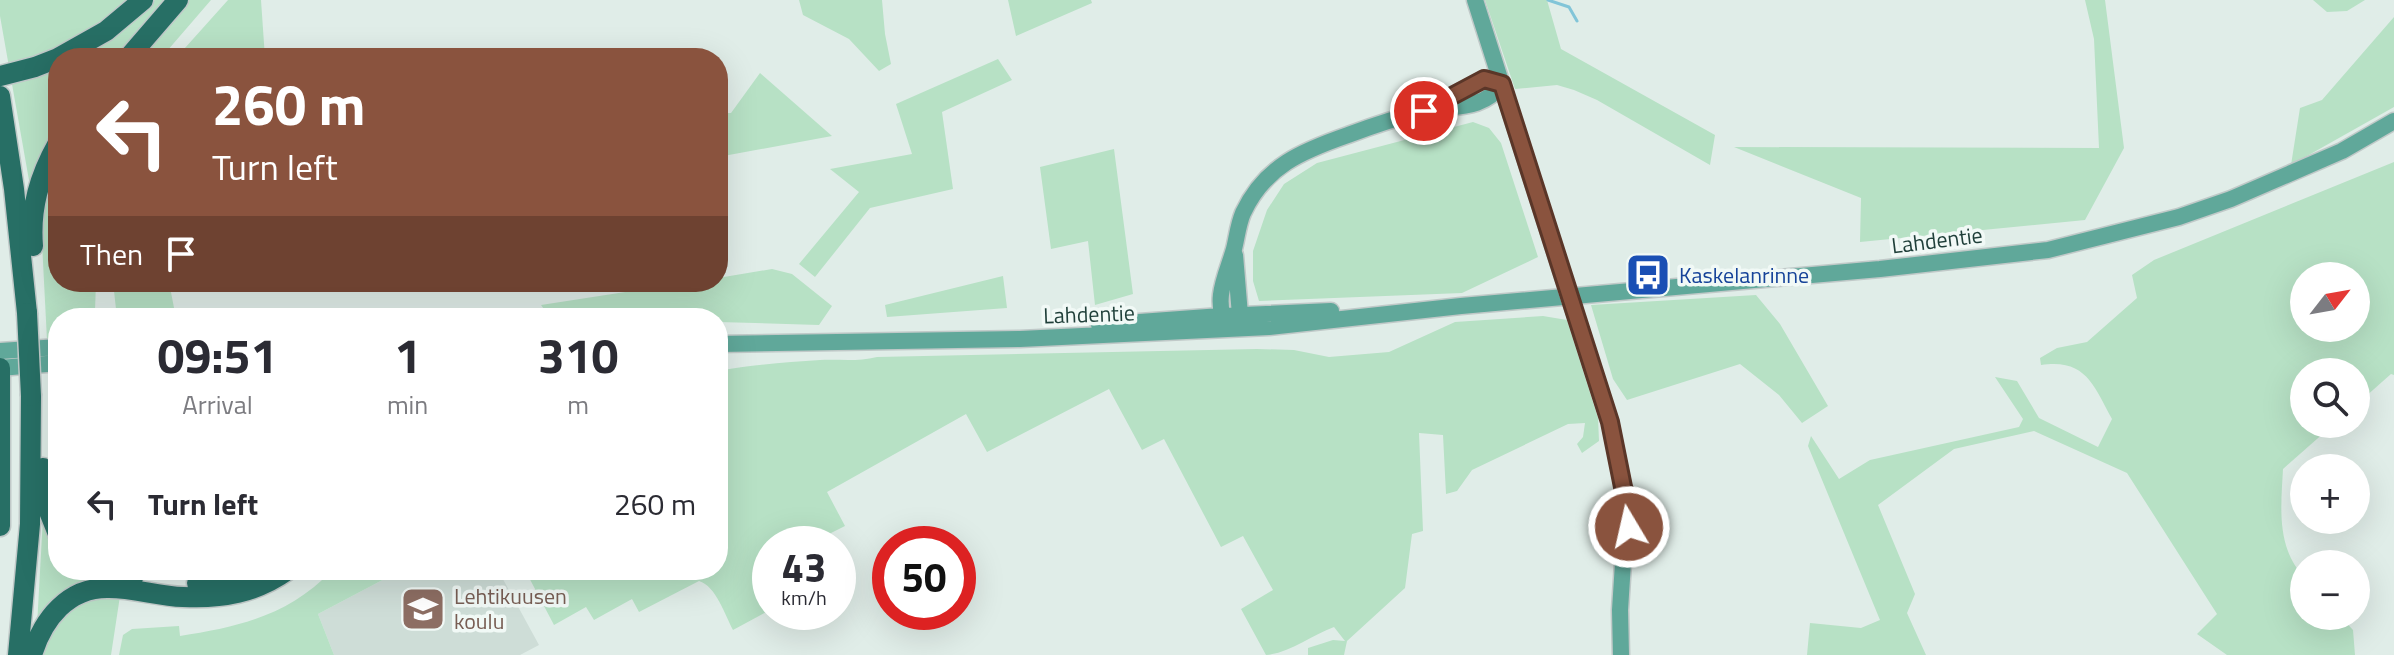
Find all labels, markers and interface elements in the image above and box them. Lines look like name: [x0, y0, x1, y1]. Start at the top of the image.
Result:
text: 260 m: [212, 62, 365, 147]
pin: [1390, 77, 1458, 145]
icon: left: [80, 80, 184, 184]
icon: arrive: [1402, 89, 1446, 133]
text: Turn left: [212, 139, 338, 194]
street label: Lahdentie: [1890, 218, 1984, 262]
text: Then: [80, 231, 143, 277]
icon: arrive: [159, 232, 203, 276]
bus stop icon: Kaskelanrinne: [1624, 251, 1672, 299]
place label: Kaskelanrinne: [1679, 258, 1809, 292]
north arrow: [2290, 262, 2370, 342]
map controls: [2290, 262, 2370, 630]
street label: Lahdentie: [1043, 295, 1135, 333]
text: 09:51: [158, 319, 277, 392]
text: 1: [394, 319, 421, 392]
text: 310: [538, 319, 618, 392]
button: search: [2290, 358, 2370, 438]
text: Arrival: [182, 385, 253, 424]
text: min: [387, 385, 428, 424]
text: m: [567, 385, 589, 424]
button: +: [2290, 454, 2370, 534]
text: Turn left: [148, 481, 258, 527]
text: 260 m: [614, 481, 696, 527]
icon: left: [80, 482, 124, 526]
position arrow: [1587, 485, 1671, 569]
speed limit sign: 50: [872, 526, 976, 630]
text: 43: [782, 537, 826, 598]
button: −: [2290, 550, 2370, 630]
place label: Lehtikuusen koulu: [454, 579, 567, 638]
text: km/h: [781, 582, 827, 613]
school or university icon: Lehtikuusen koulu: [399, 585, 447, 633]

